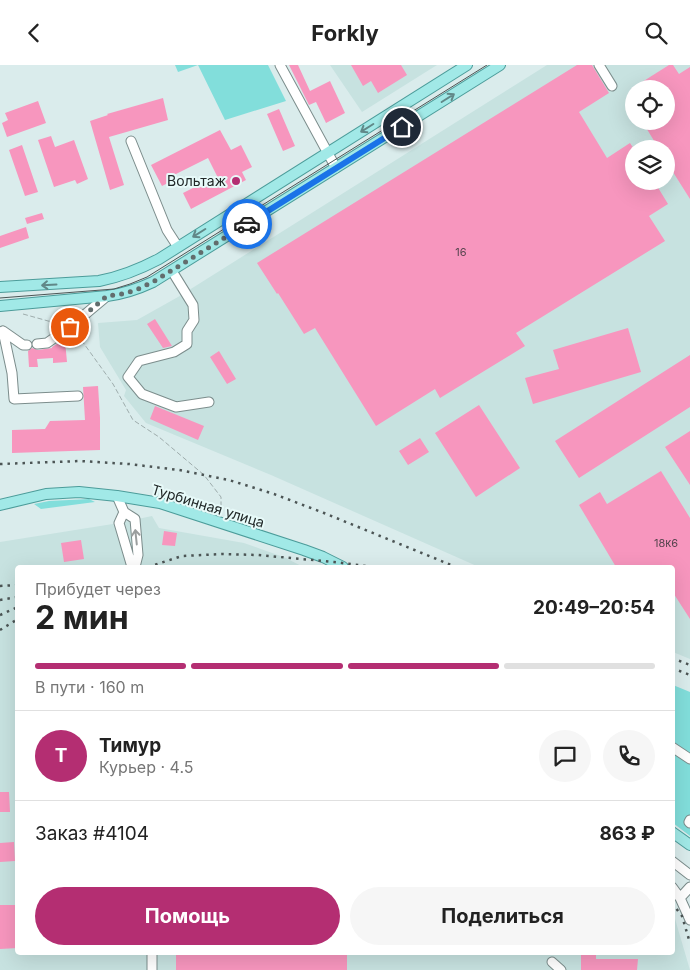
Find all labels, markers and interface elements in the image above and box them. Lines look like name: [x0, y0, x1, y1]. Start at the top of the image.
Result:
icon: back: [20, 19, 48, 47]
icon: search: [642, 19, 670, 47]
text: Forkly: [311, 20, 379, 46]
map controls: [625, 80, 675, 190]
button: locate: [625, 80, 675, 130]
one-way arrow: [441, 92, 455, 103]
pin: [381, 106, 423, 148]
icon: home: [388, 113, 416, 141]
one-way arrow: [360, 124, 374, 134]
button: layers: [625, 140, 675, 190]
place label: Вольтаж: [167, 172, 226, 189]
marker: Вольтаж: [230, 175, 242, 187]
courier: [222, 199, 272, 249]
icon: car: [233, 210, 261, 238]
one-way arrow: [193, 229, 207, 239]
house number: 16: [455, 245, 467, 259]
one-way arrow: [41, 280, 57, 289]
pin: [49, 306, 91, 348]
icon: bag: [56, 313, 84, 341]
street label: Турбинная улица: [150, 480, 267, 531]
one-way arrow: [131, 530, 141, 546]
house number: 18к6: [654, 536, 678, 550]
text: Прибудет через: [35, 579, 161, 599]
text: 20:49–20:54: [533, 596, 655, 619]
text: 2 мин: [35, 598, 129, 637]
text: В пути · 160 m: [35, 677, 144, 697]
button: chat: [539, 730, 591, 782]
button: phone: [603, 730, 655, 782]
text: Тимур: [99, 734, 161, 757]
text: Т: [55, 744, 67, 767]
text: Курьер · 4.5: [99, 757, 193, 777]
text: Заказ #4104: [35, 822, 149, 845]
text: 863 ₽: [599, 822, 655, 845]
button: Помощь: [35, 887, 340, 945]
button: Поделиться: [350, 887, 655, 945]

